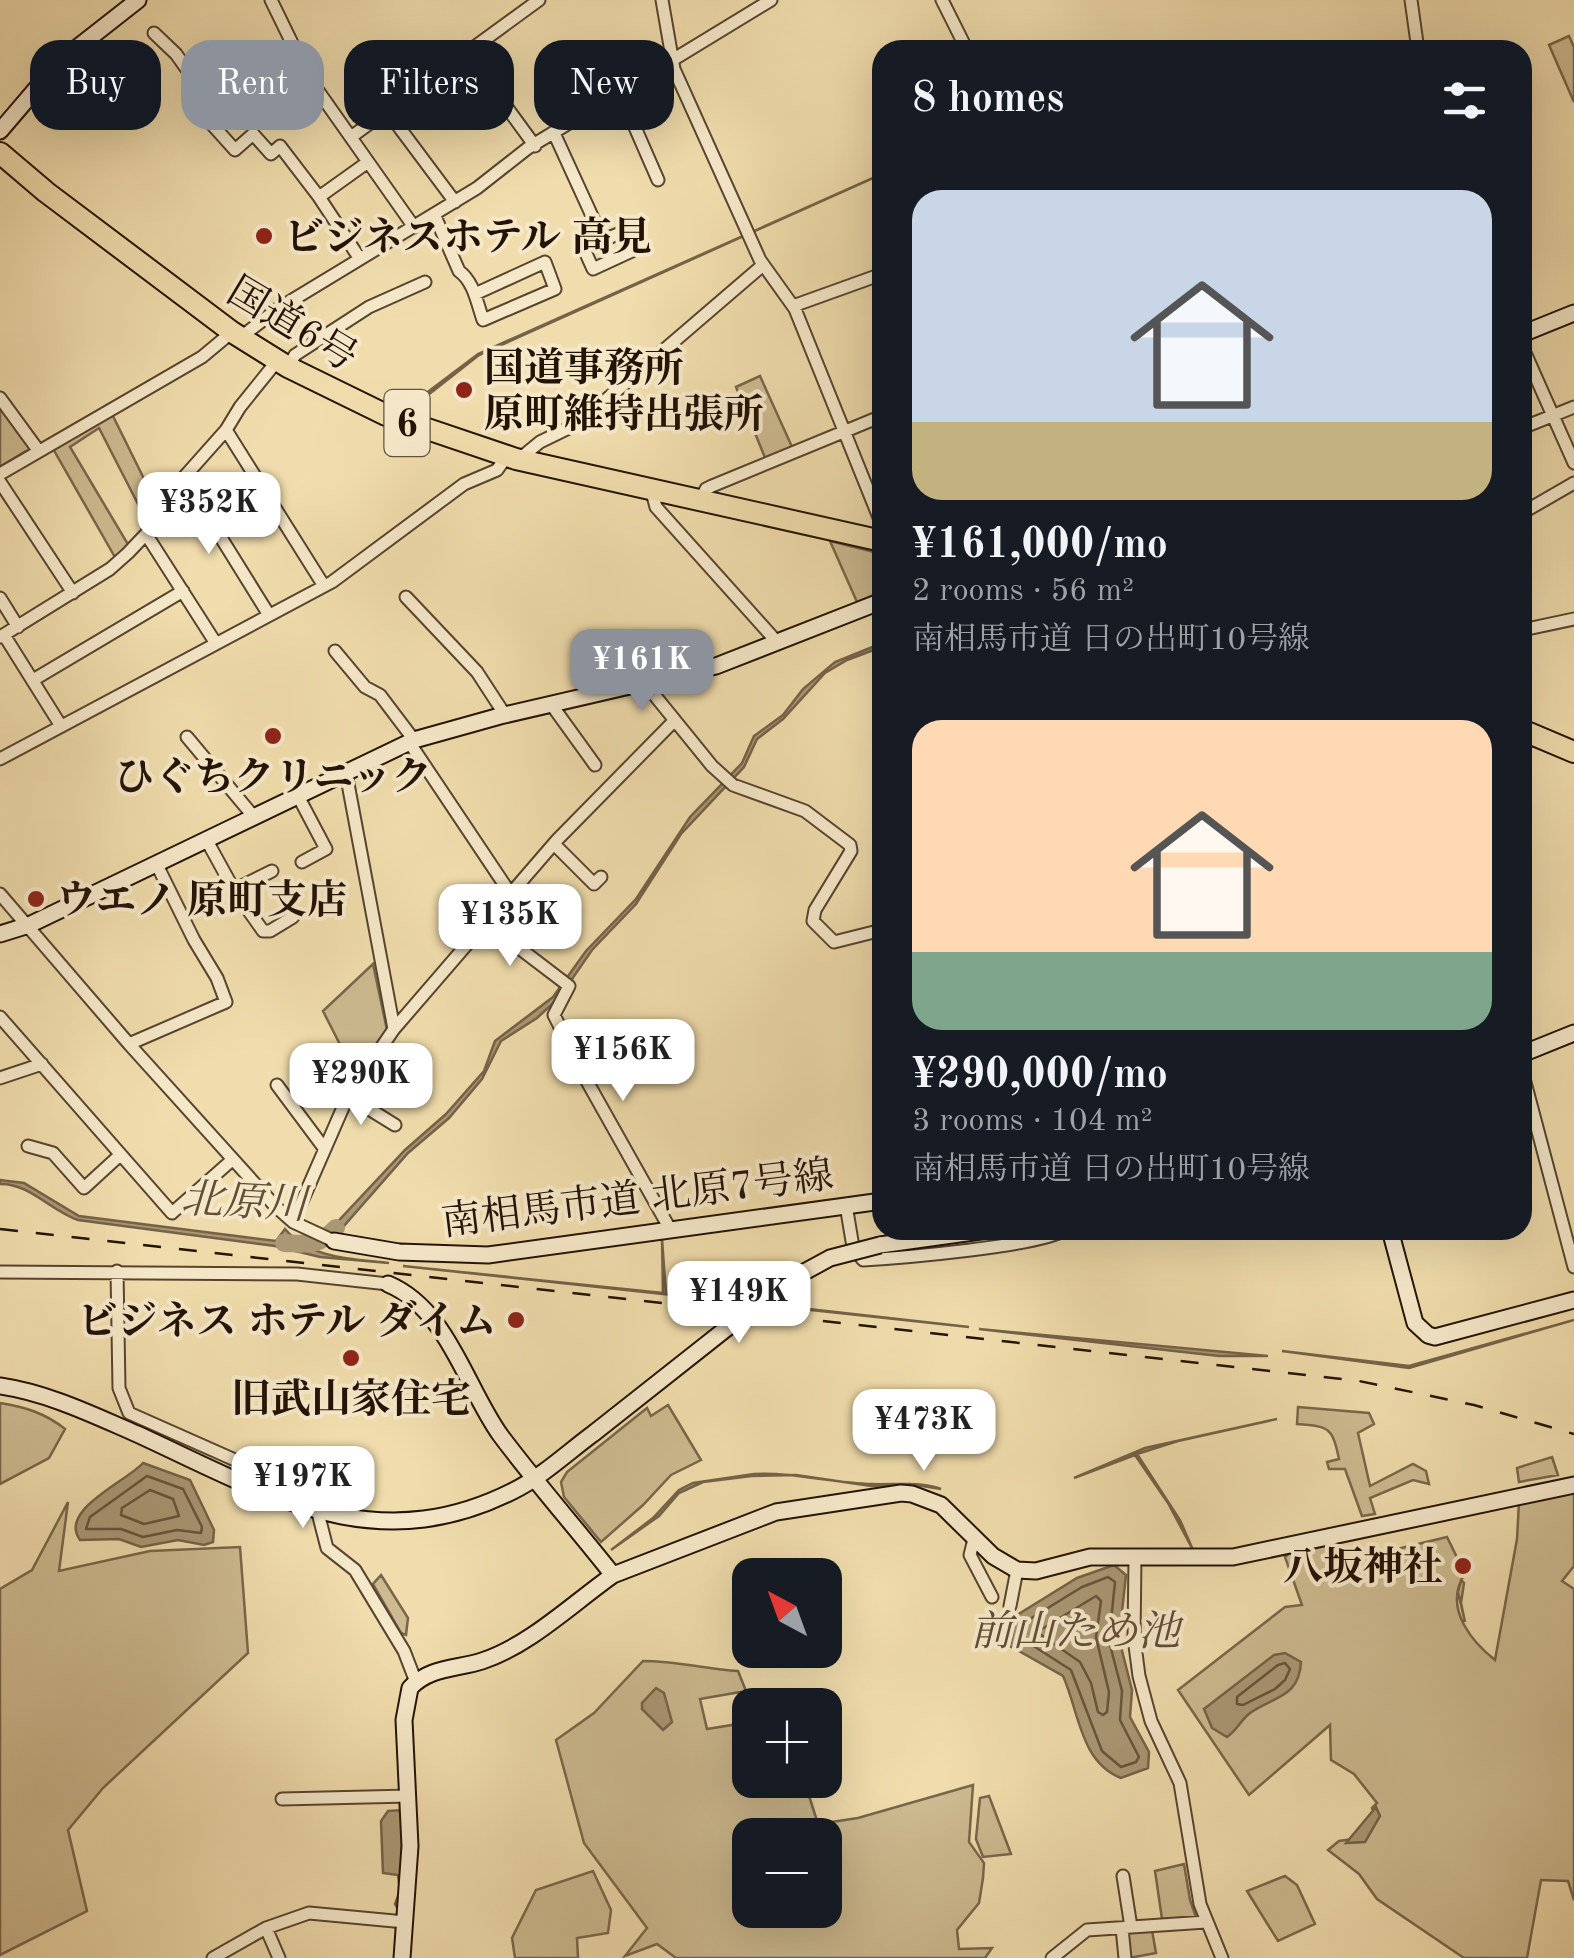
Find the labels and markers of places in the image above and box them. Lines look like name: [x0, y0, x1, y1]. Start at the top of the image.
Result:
place label: ビジネスホテル 高見: [284, 216, 652, 260]
marker: ビジネスホテル 高見: [253, 225, 275, 247]
place label: 国道事務所 原町維持出張所: [484, 347, 764, 437]
marker: 国道事務所 原町維持出張所: [453, 379, 475, 401]
pin: ¥352K: [139, 472, 279, 557]
pin: ¥161K: [572, 629, 712, 714]
marker: ひぐちクリニック: [262, 725, 284, 747]
place label: ひぐちクリニック: [114, 757, 432, 800]
place label: ウエノ 原町支店: [56, 878, 347, 923]
pin: ¥135K: [440, 884, 580, 969]
marker: ウエノ 原町支店: [25, 888, 47, 910]
pin: ¥156K: [553, 1019, 693, 1104]
pin: ¥290K: [291, 1043, 431, 1128]
pin: ¥149K: [669, 1261, 809, 1346]
place label: ビジネス ホテル ダイム: [78, 1299, 496, 1344]
marker: ビジネス ホテル ダイム: [505, 1309, 527, 1331]
marker: 旧武山家住宅: [340, 1347, 362, 1369]
place label: 旧武山家住宅: [231, 1377, 471, 1422]
pin: ¥473K: [854, 1389, 994, 1474]
pin: ¥197K: [233, 1446, 373, 1531]
place label: 八坂神社: [1283, 1546, 1443, 1590]
marker: 八坂神社: [1452, 1555, 1474, 1577]

